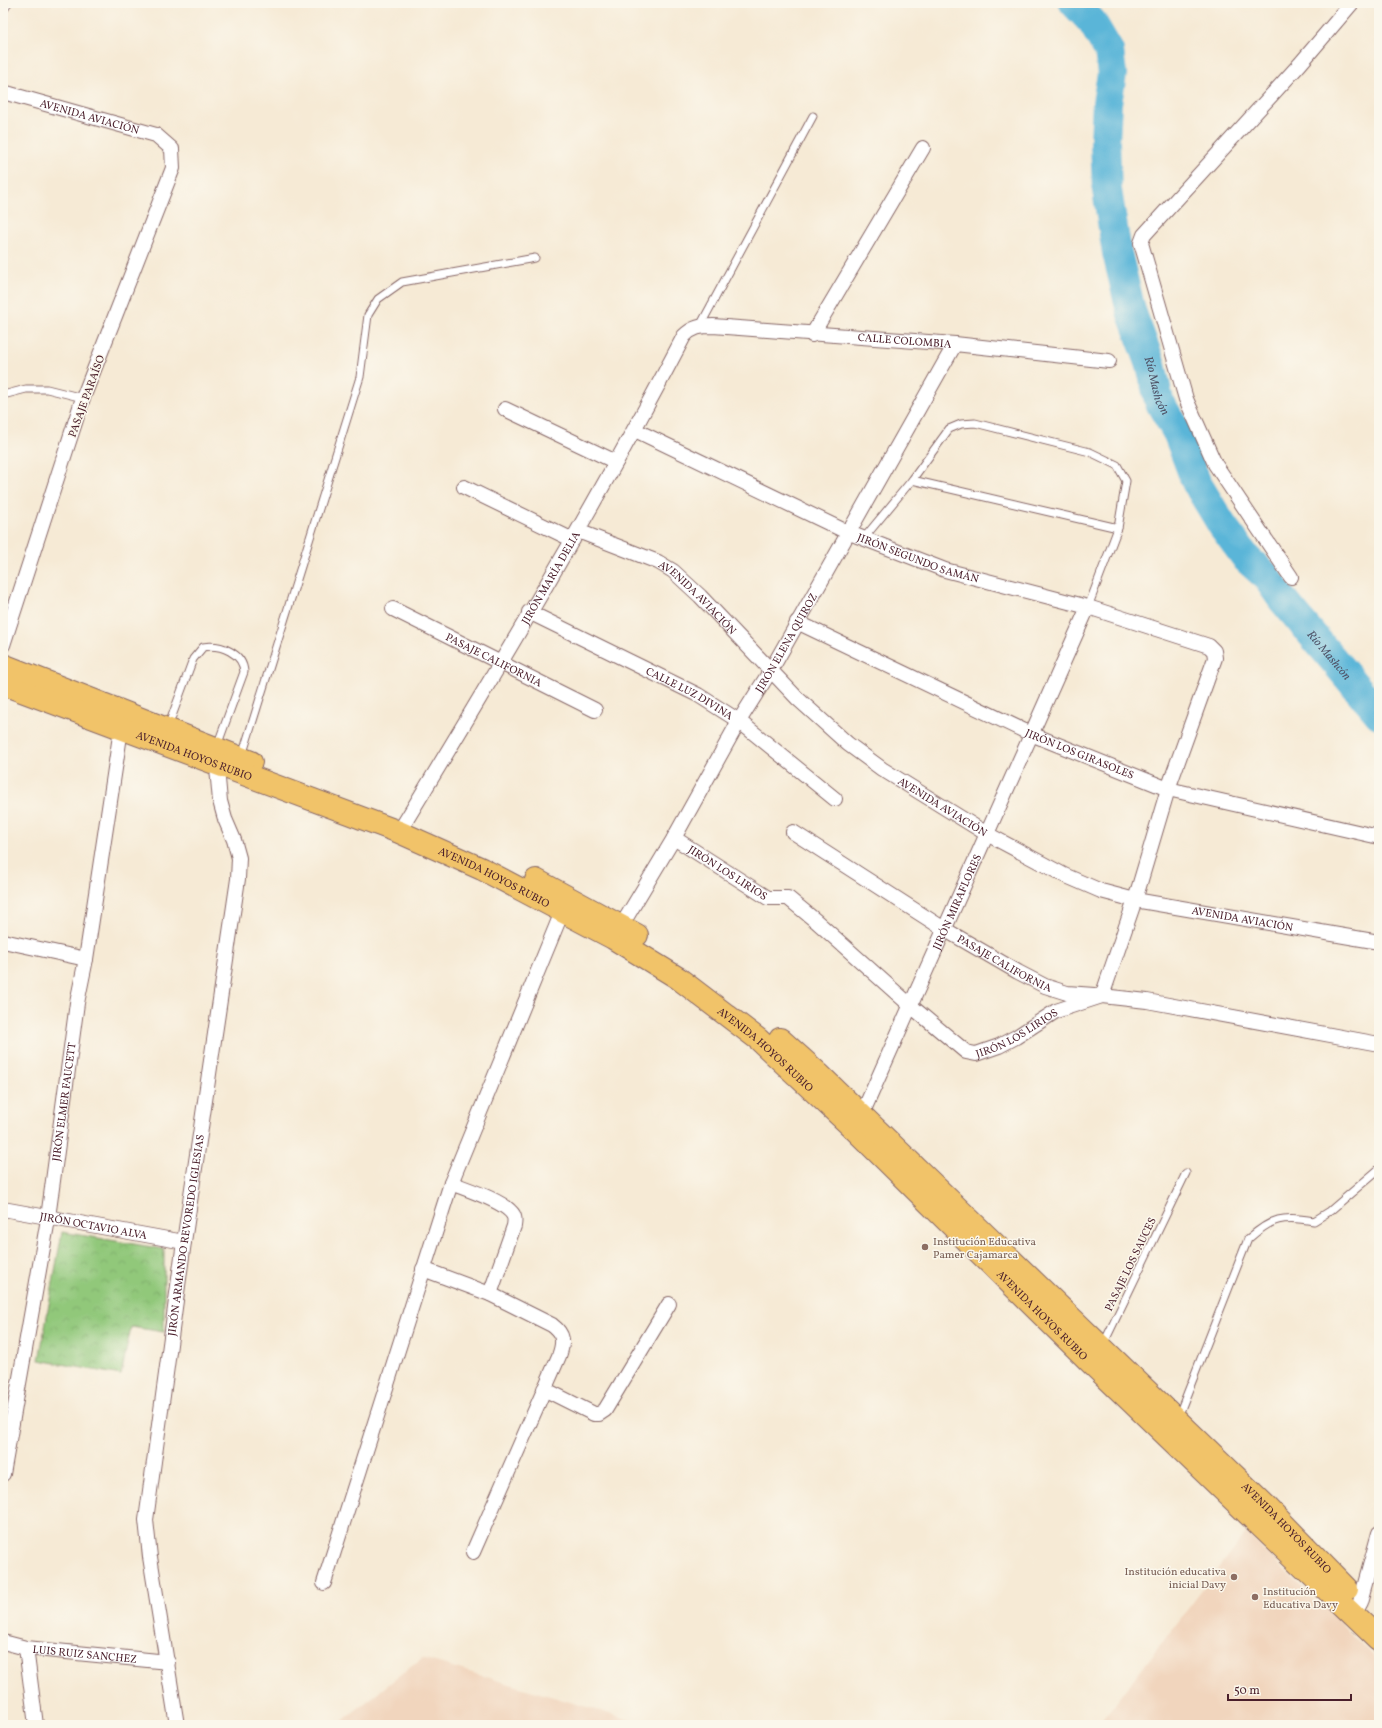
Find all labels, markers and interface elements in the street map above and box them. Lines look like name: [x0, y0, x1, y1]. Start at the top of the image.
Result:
street label: AVENIDA AVIACIÓN: [38, 97, 141, 139]
street label: CALLE COLOMBIA: [857, 331, 952, 353]
street label: PASAJE PARAÍSO: [66, 353, 109, 440]
water label: Río Mashcón: [1139, 354, 1173, 418]
street label: JIRÓN MARÍA DELIA: [519, 529, 585, 628]
street label: JIRÓN SEGUNDO SAMÁN: [855, 531, 980, 587]
street label: AVENIDA AVIACIÓN: [655, 558, 739, 639]
street label: JIRÓN ELENA QUIROZ: [753, 591, 822, 696]
water label: Río Mashcón: [1303, 627, 1354, 684]
street label: PASAJE CALIFORNIA: [443, 630, 544, 691]
street label: CALLE LUZ DIVINA: [643, 664, 736, 724]
street label: JIRÓN LOS GIRASOLES: [1022, 726, 1136, 784]
street label: AVENIDA HOYOS RUBIO: [133, 728, 254, 785]
street label: AVENIDA AVIACIÓN: [894, 774, 989, 841]
street label: JIRÓN LOS LIRIOS: [684, 843, 770, 905]
street label: AVENIDA HOYOS RUBIO: [435, 844, 552, 912]
street label: JIRÓN MIRAFLORES: [930, 852, 986, 953]
street label: AVENIDA AVIACIÓN: [1190, 904, 1294, 936]
street label: PASAJE CALIFORNIA: [954, 932, 1053, 997]
street label: AVENIDA HOYOS RUBIO: [714, 1005, 816, 1096]
street label: JIRÓN LOS LIRIOS: [974, 1006, 1061, 1062]
street label: JIRÓN ELMER FAUCETT: [50, 1041, 81, 1162]
street label: JIRÓN ARMANDO REVOREDO IGLESIAS: [165, 1133, 209, 1337]
street label: JIRÓN OCTAVIO ALVA: [38, 1210, 148, 1244]
street label: PASAJE LOS SAUCES: [1102, 1215, 1161, 1314]
place label: Institución Educativa Pamer Cajamarca: [933, 1235, 1036, 1263]
marker: Institución Educativa Pamer Cajamarca: [920, 1242, 930, 1252]
street label: AVENIDA HOYOS RUBIO: [992, 1268, 1090, 1365]
street label: AVENIDA HOYOS RUBIO: [1237, 1480, 1334, 1578]
place label: Institución educativa inicial Davy: [1124, 1565, 1227, 1593]
marker: Institución educativa inicial Davy: [1229, 1572, 1239, 1582]
place label: Institución Educativa Davy: [1263, 1585, 1338, 1613]
marker: Institución Educativa Davy: [1250, 1592, 1260, 1602]
street label: LUIS RUIZ SANCHEZ: [32, 1643, 138, 1668]
scale bar: [1228, 1676, 1351, 1702]
text: 50 m: [1234, 1683, 1260, 1699]

